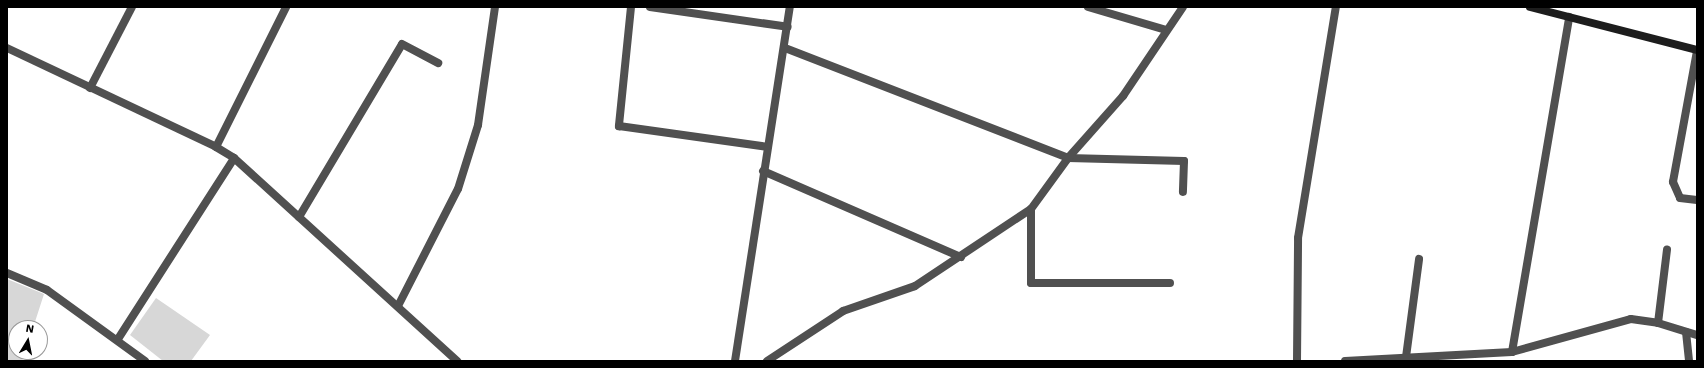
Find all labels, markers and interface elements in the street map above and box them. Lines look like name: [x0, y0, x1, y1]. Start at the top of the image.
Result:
north arrow: [8, 320, 48, 360]
text: N: [25, 322, 35, 336]

